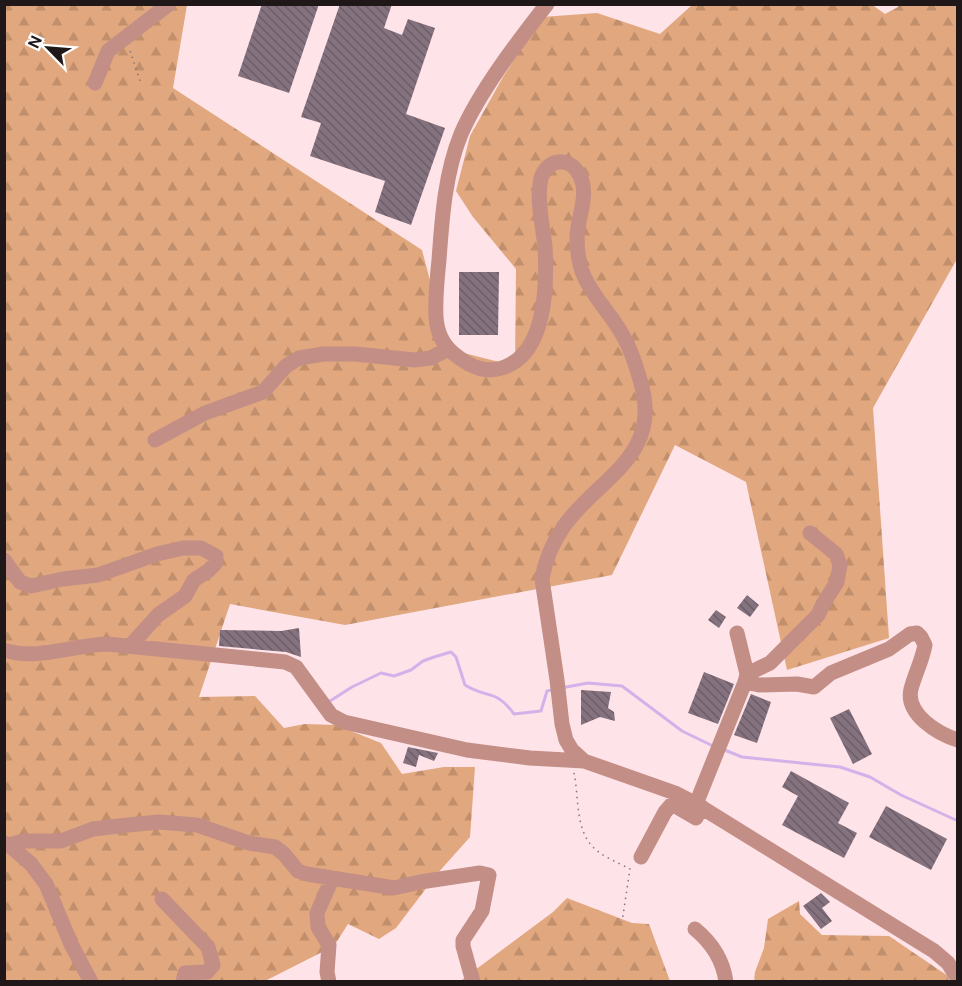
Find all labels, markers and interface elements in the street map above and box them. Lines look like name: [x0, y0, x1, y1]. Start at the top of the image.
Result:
north arrow: [18, 18, 78, 78]
text: N: [23, 32, 47, 52]

